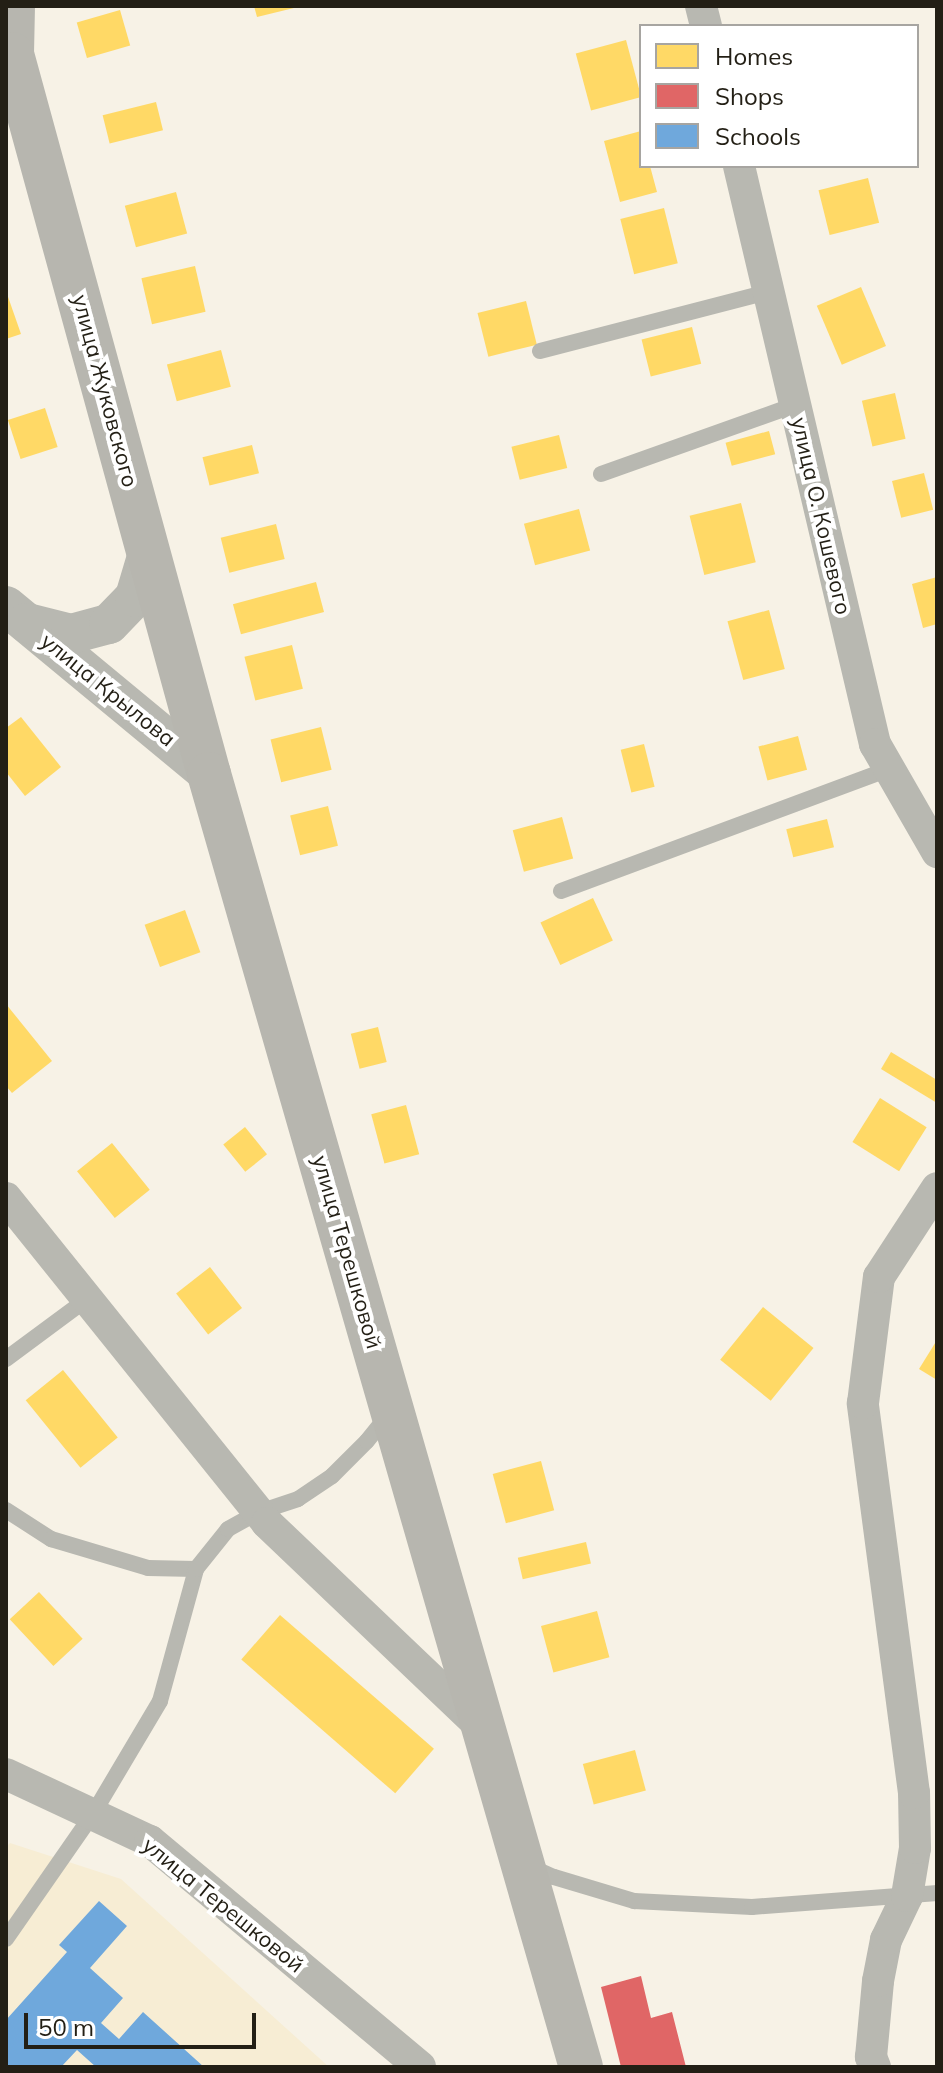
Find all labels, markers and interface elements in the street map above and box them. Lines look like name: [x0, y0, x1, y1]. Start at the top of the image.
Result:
legend: [639, 24, 919, 168]
text: Homes: [715, 41, 793, 71]
text: Shops: [715, 81, 784, 111]
text: Schools: [715, 121, 801, 151]
street label: улица Жуковского: [67, 292, 143, 490]
street label: улица О. Кошевого: [785, 415, 857, 617]
street label: улица Крылова: [35, 628, 181, 752]
street label: улица Терешковой: [307, 1152, 387, 1352]
street label: улица Терешковой: [137, 1832, 309, 1978]
scale bar: [28, 1997, 260, 2047]
text: 50 m: [38, 2012, 94, 2042]

